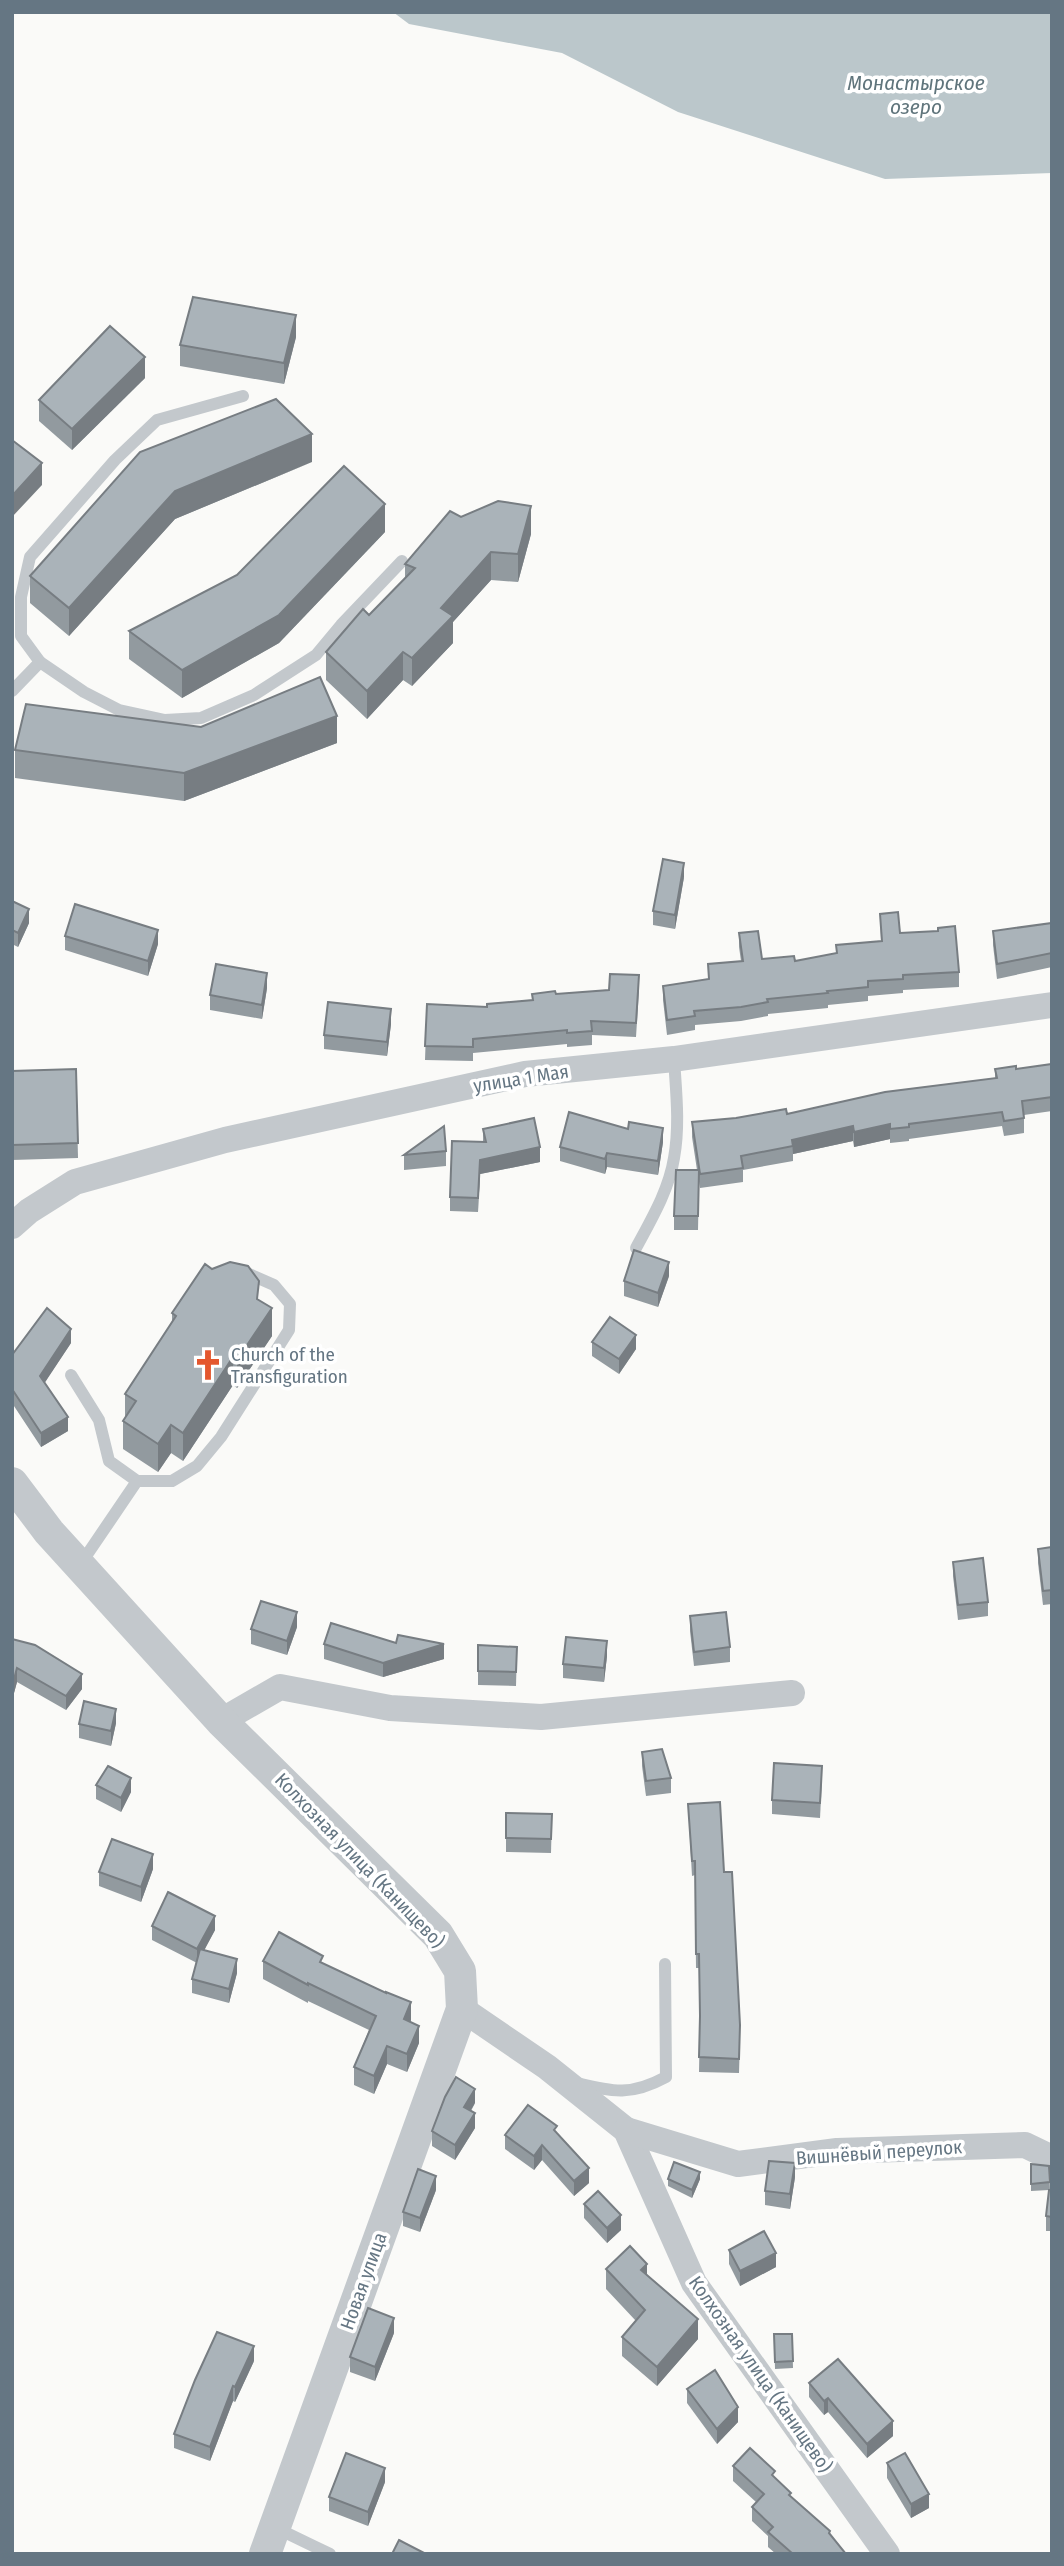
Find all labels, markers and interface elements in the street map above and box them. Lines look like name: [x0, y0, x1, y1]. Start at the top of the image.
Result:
water label: Монастырское озеро: [847, 70, 985, 120]
street label: улица 1 Мая: [472, 1060, 570, 1097]
place label: Church of the Transfiguration: [231, 1343, 348, 1388]
church icon: Church of the Transfiguration: [191, 1348, 225, 1382]
street label: Колхозная улица (Канищево): [270, 1768, 449, 1953]
street label: Вишнёвый переулок: [795, 2135, 963, 2170]
street label: Новая улица: [335, 2229, 392, 2333]
street label: Колхозная улица (Канищево): [684, 2272, 837, 2477]

